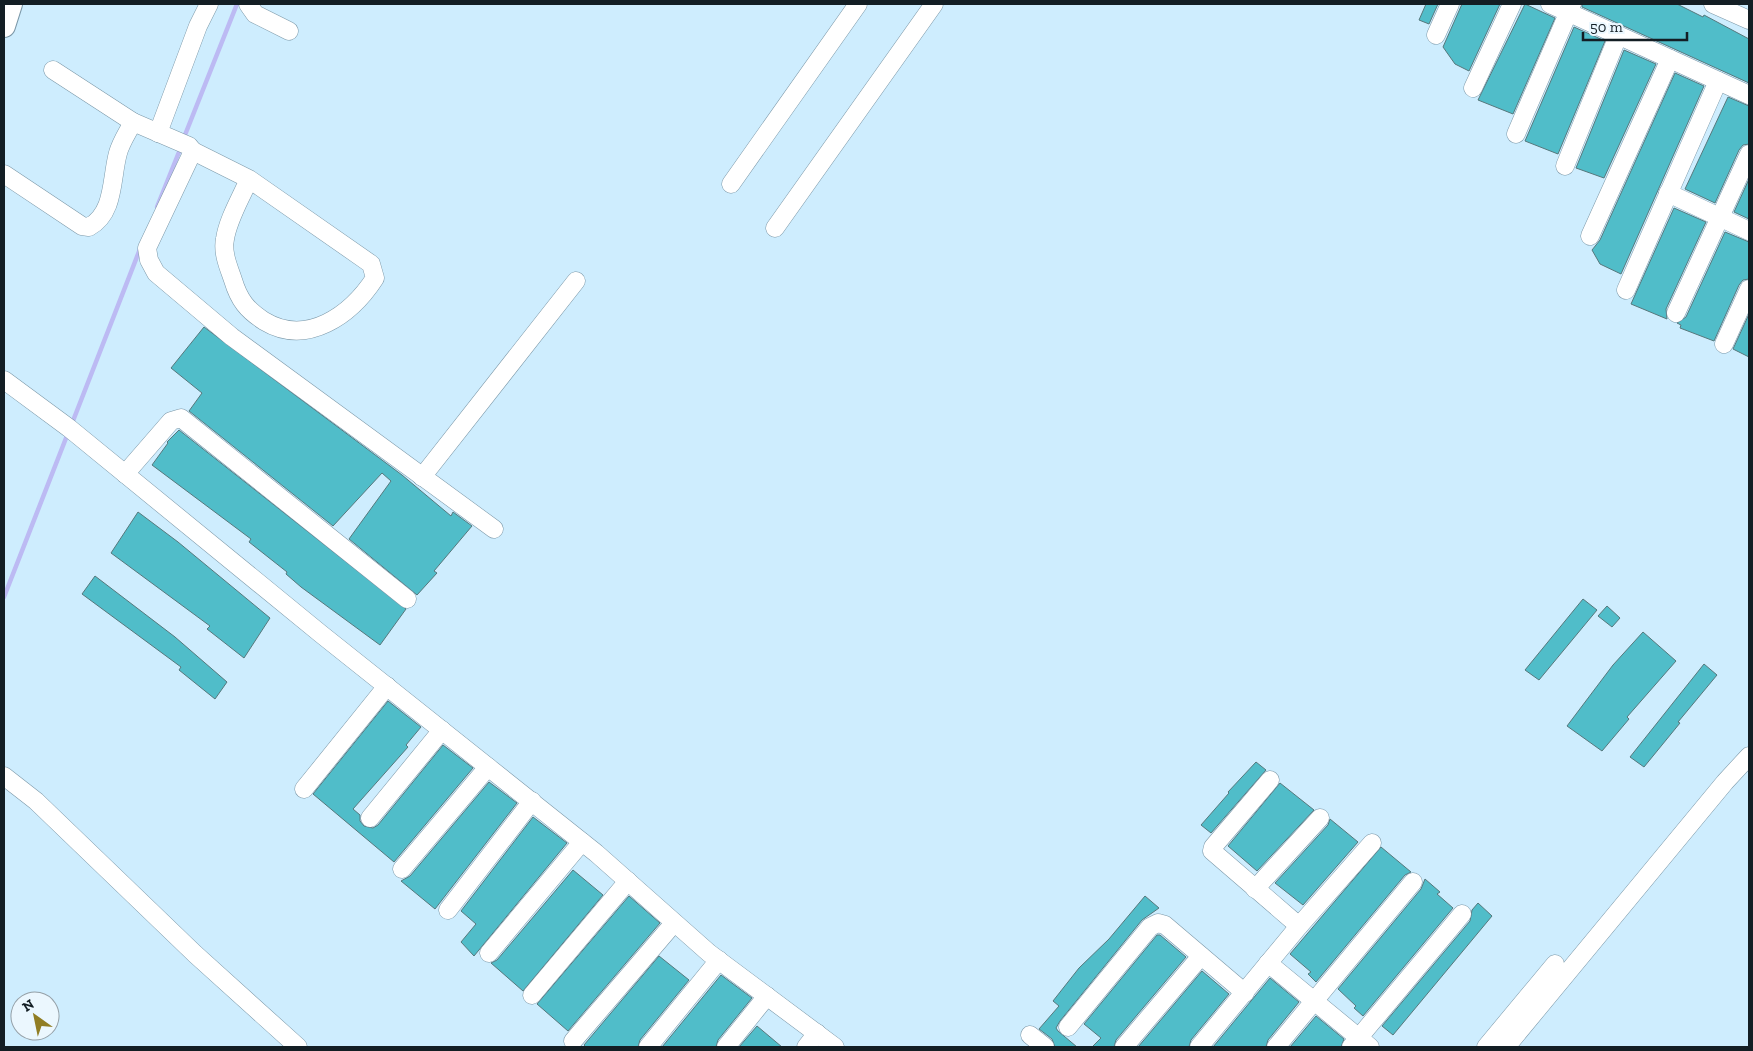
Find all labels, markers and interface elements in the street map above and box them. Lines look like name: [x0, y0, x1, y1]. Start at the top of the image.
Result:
scale bar: [1583, 10, 1687, 42]
text: 50 m: [1590, 18, 1623, 36]
north arrow: [10, 991, 60, 1041]
text: N: [19, 995, 38, 1016]

